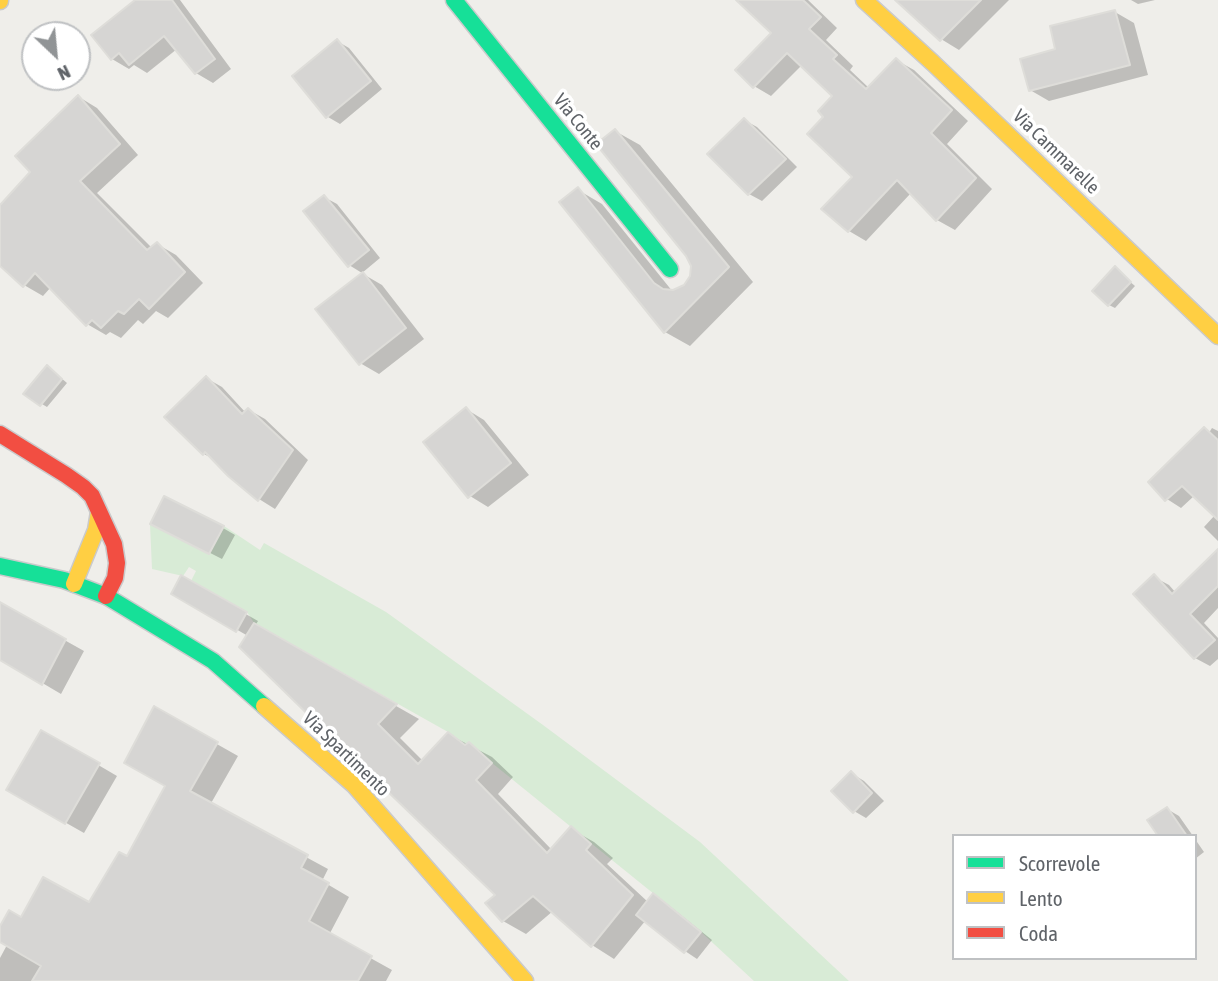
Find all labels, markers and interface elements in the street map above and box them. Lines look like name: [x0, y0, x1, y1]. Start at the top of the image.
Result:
north arrow: [21, 21, 91, 91]
text: N: [54, 61, 74, 85]
street label: Via Conte: [548, 89, 608, 155]
street label: Via Cammarelle: [1008, 105, 1104, 199]
street label: Via Spartimento: [298, 707, 394, 801]
legend: [952, 834, 1197, 960]
text: Scorrevole: [1019, 851, 1100, 875]
text: Lento: [1019, 886, 1063, 910]
text: Coda: [1019, 921, 1058, 945]

